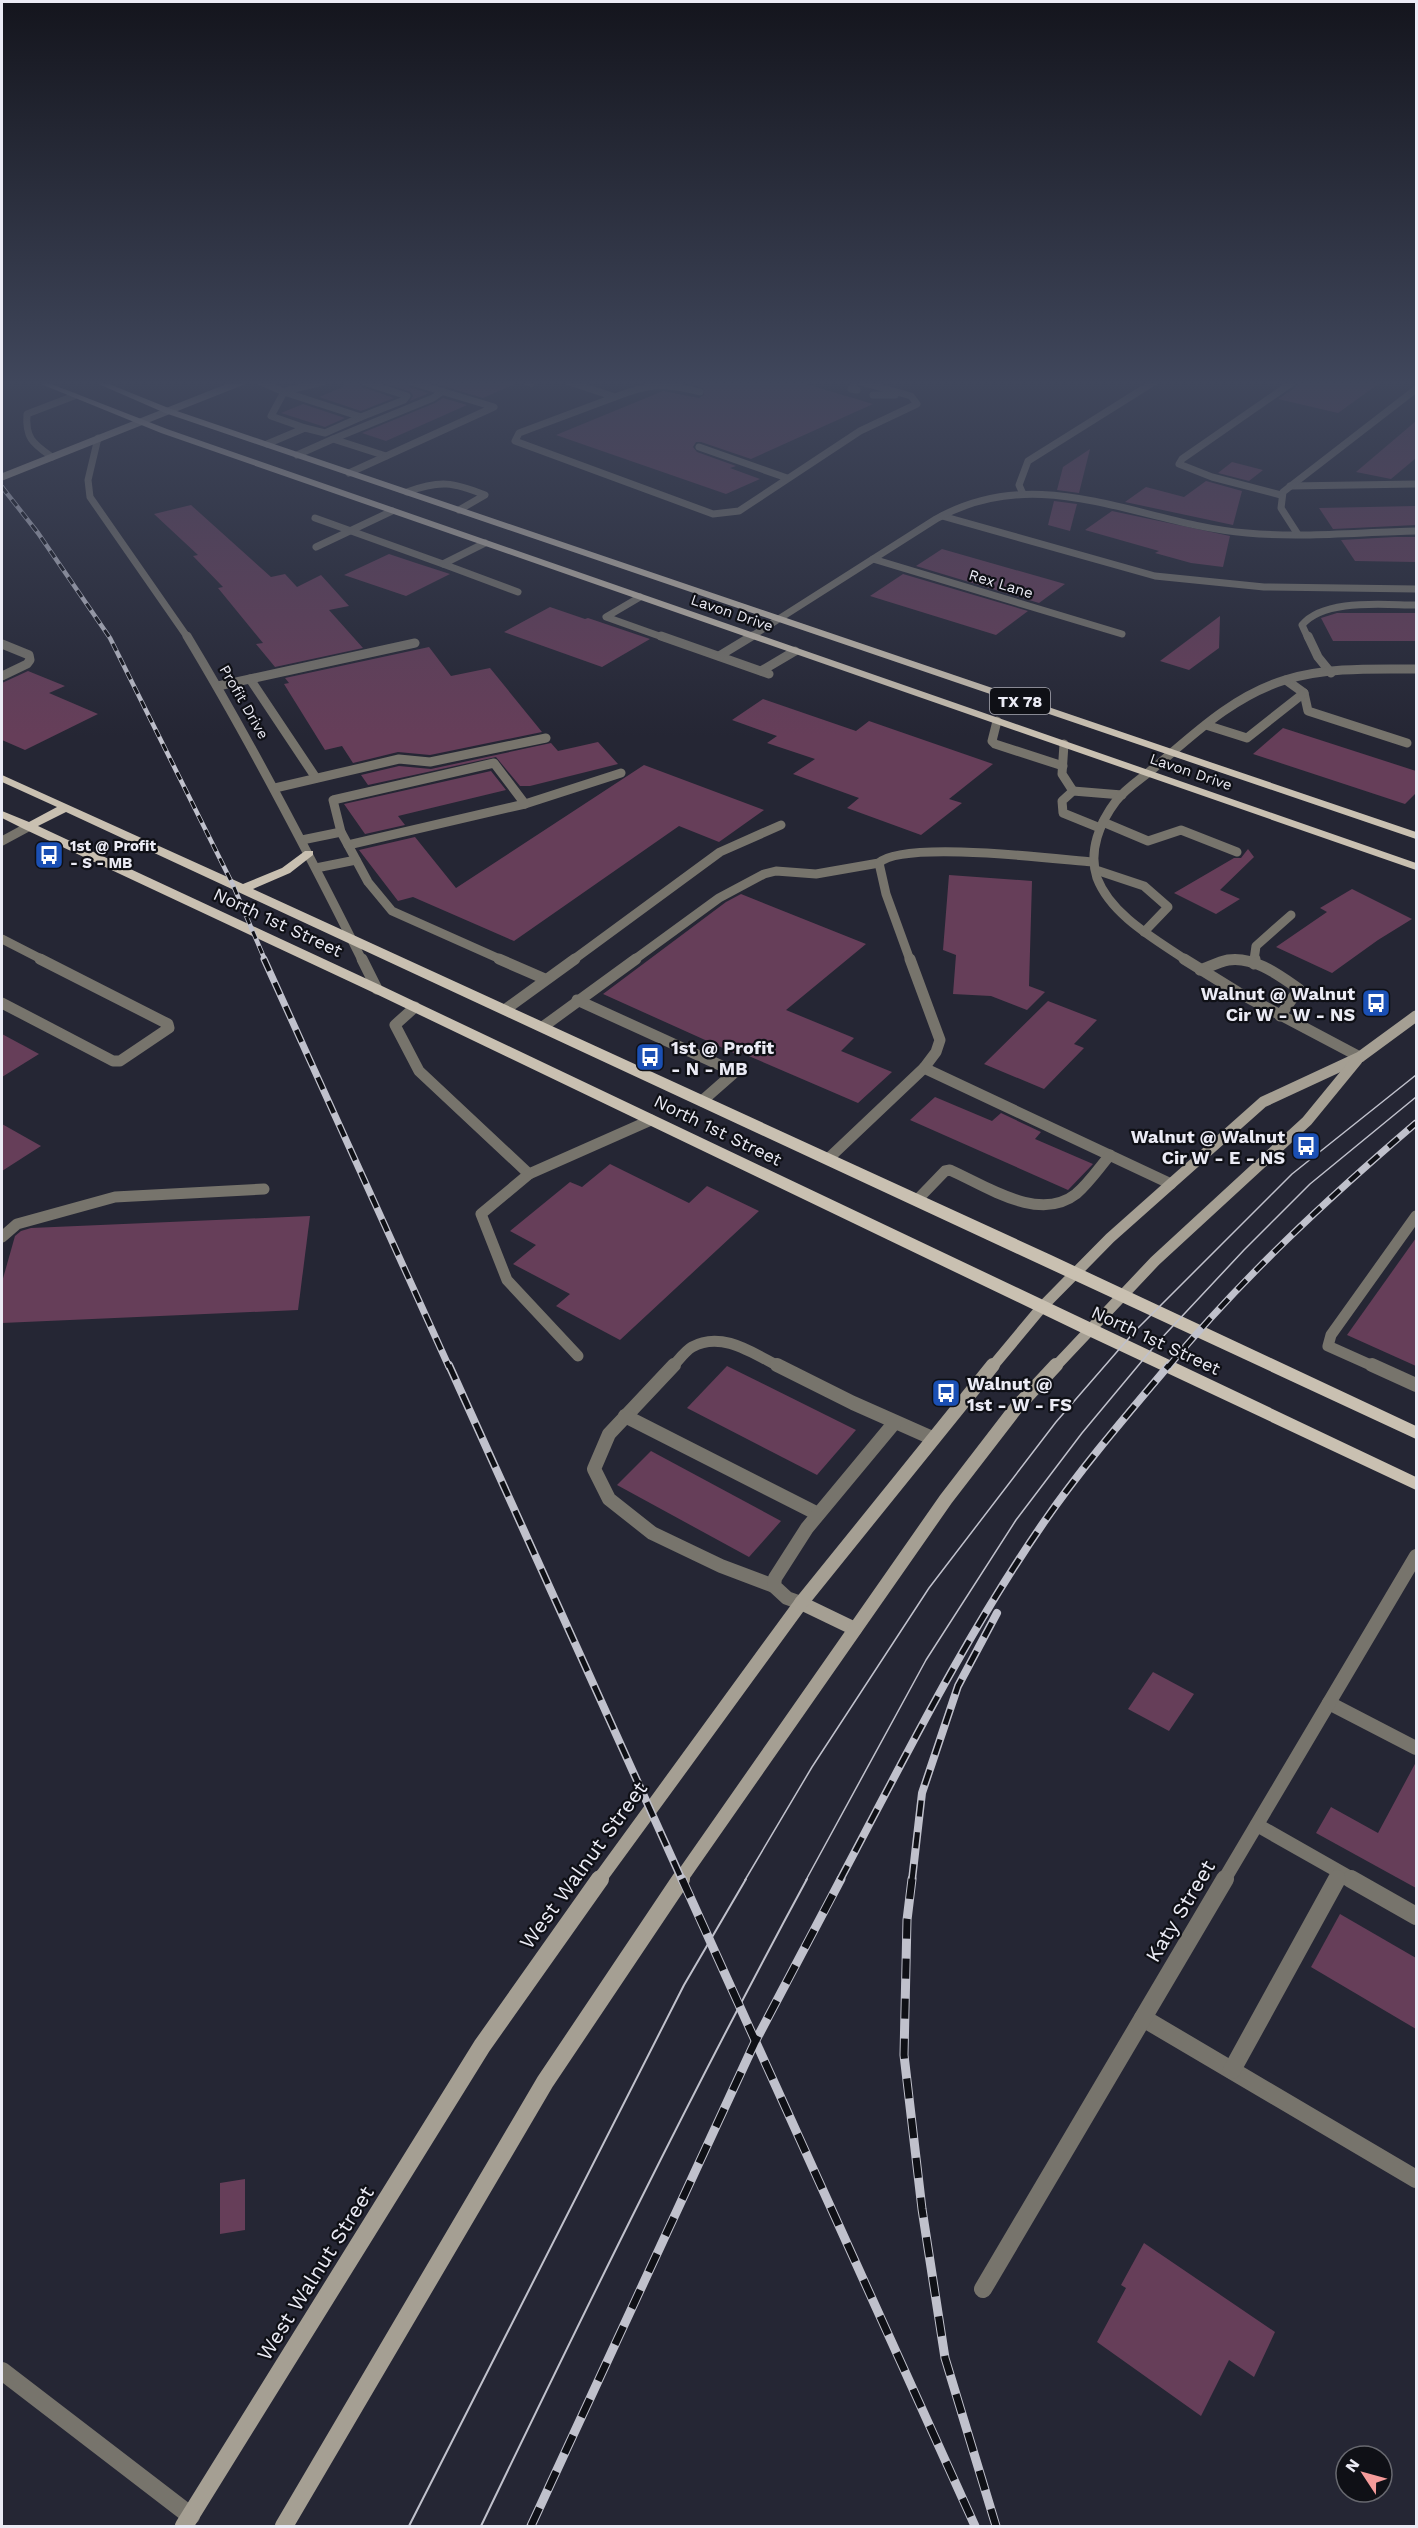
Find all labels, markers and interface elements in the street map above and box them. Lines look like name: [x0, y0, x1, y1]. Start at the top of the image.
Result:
street label: Rex Lane: [967, 566, 1035, 602]
street label: Lavon Drive: [689, 591, 775, 635]
street label: Profit Drive: [216, 662, 272, 742]
road number: TX 78: [990, 688, 1050, 714]
street label: Lavon Drive: [1148, 750, 1234, 794]
place label: 1st @ Profit - S - MB: [70, 837, 156, 872]
bus stop icon: 1st @ Profit - S - MB: [33, 839, 65, 871]
street label: North 1st Street: [210, 883, 346, 961]
place label: Walnut @ Walnut Cir W - W - NS: [1201, 983, 1355, 1025]
bus stop icon: Walnut @ Walnut Cir W - W - NS: [1360, 987, 1392, 1019]
place label: 1st @ Profit - N - MB: [671, 1037, 774, 1079]
bus stop icon: 1st @ Profit - N - MB: [634, 1041, 666, 1073]
street label: North 1st Street: [651, 1090, 786, 1170]
place label: Walnut @ Walnut Cir W - E - NS: [1131, 1126, 1285, 1168]
bus stop icon: Walnut @ Walnut Cir W - E - NS: [1290, 1130, 1322, 1162]
street label: North 1st Street: [1088, 1301, 1224, 1379]
place label: Walnut @ 1st - W - FS: [967, 1373, 1072, 1415]
bus stop icon: Walnut @ 1st - W - FS: [930, 1377, 962, 1409]
street label: West Walnut Street: [514, 1776, 652, 1954]
street label: Katy Street: [1140, 1855, 1220, 1966]
street label: West Walnut Street: [251, 2181, 379, 2365]
north arrow: [1334, 2444, 1394, 2504]
text: N: [1341, 2455, 1363, 2476]

